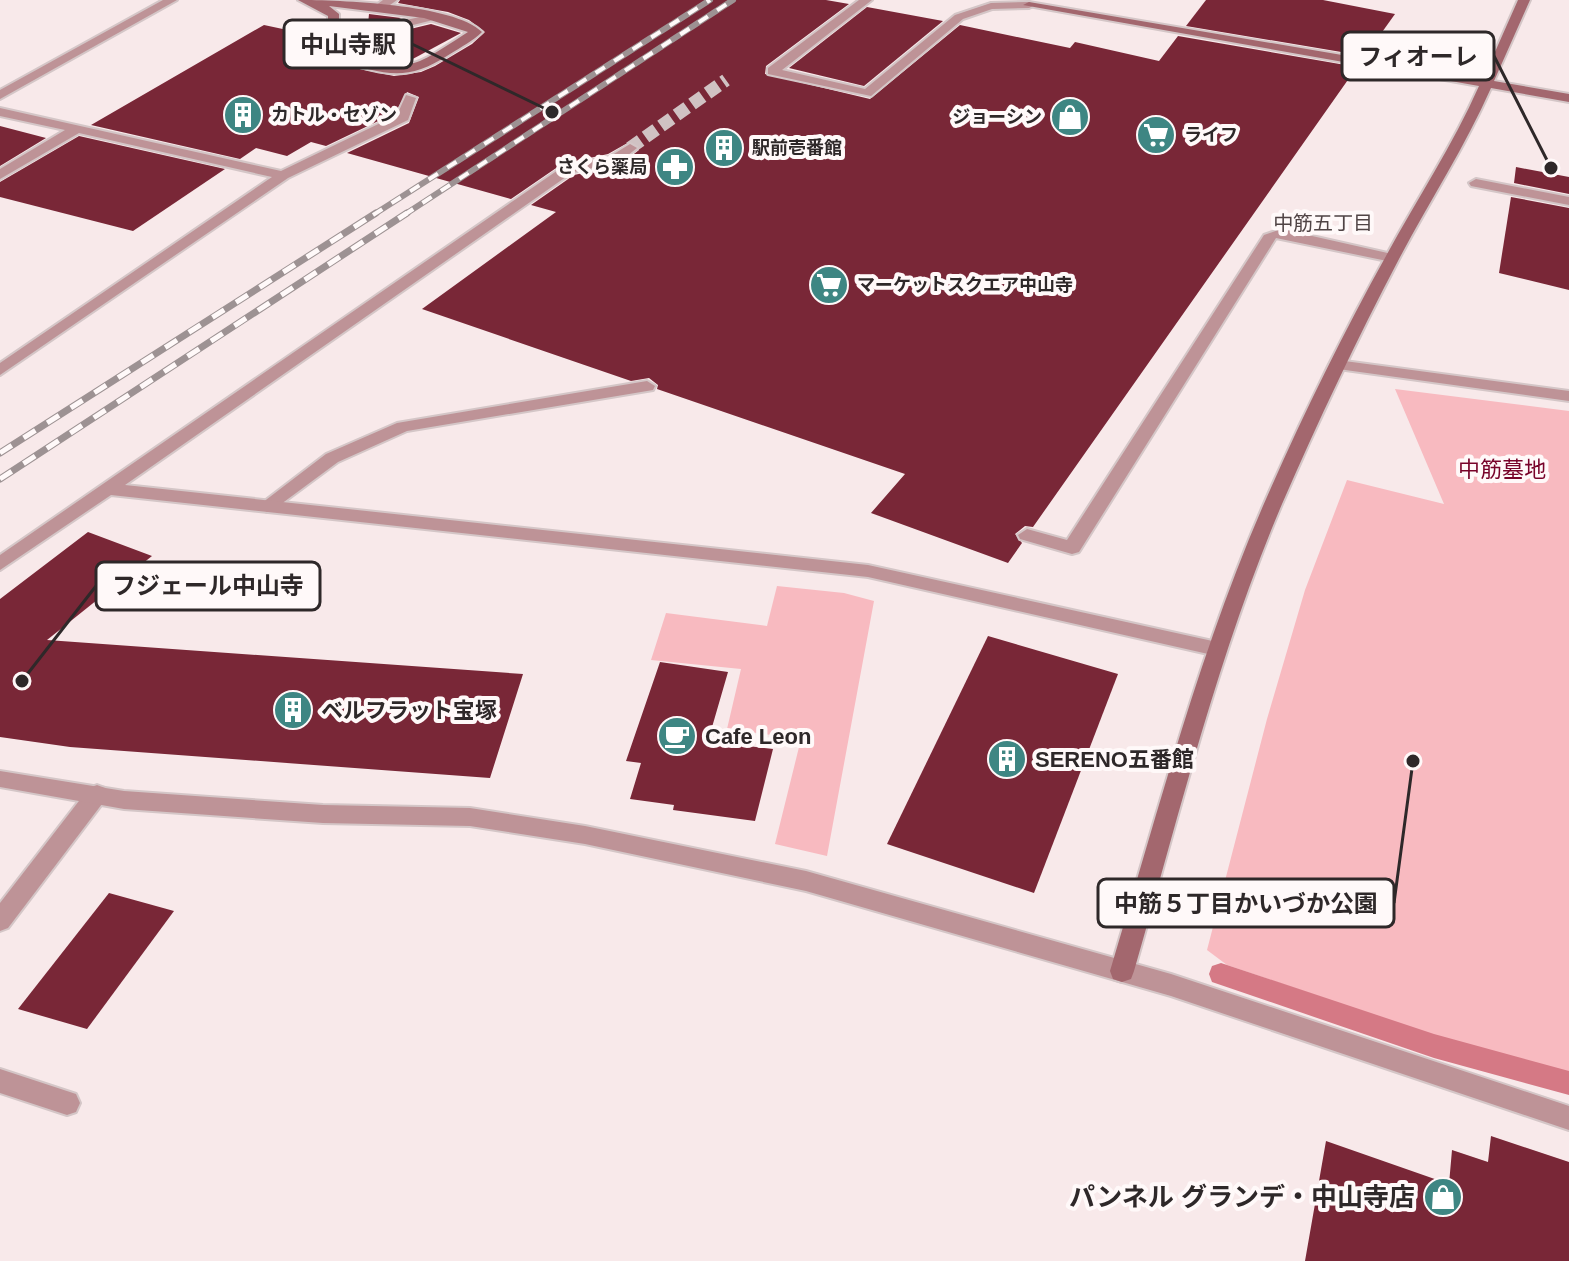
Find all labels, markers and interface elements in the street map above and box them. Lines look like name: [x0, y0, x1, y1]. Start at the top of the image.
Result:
callout: 中山寺駅: [284, 20, 412, 68]
text: 中山寺駅: [300, 31, 396, 58]
callout: フィオーレ: [1342, 32, 1494, 80]
text: フィオーレ: [1358, 43, 1478, 70]
building icon: カトル・セゾン: [222, 94, 264, 136]
shop icon: ジョーシン: [1049, 96, 1091, 138]
place label: カトル・セゾン: [271, 105, 397, 125]
place label: ジョーシン: [952, 107, 1042, 127]
supermarket icon: ライフ: [1135, 114, 1177, 156]
place label: ライフ: [1184, 125, 1238, 145]
building icon: 駅前壱番館: [703, 127, 745, 169]
place label: 駅前壱番館: [752, 138, 842, 158]
pharmacy icon: さくら薬局: [654, 146, 696, 188]
place label: さくら薬局: [557, 157, 647, 177]
district label: 中筋五丁目: [1273, 212, 1373, 234]
supermarket icon: マーケットスクエア中山寺: [808, 264, 850, 306]
place label: マーケットスクエア中山寺: [857, 275, 1073, 295]
park label: 中筋墓地: [1458, 457, 1546, 482]
callout: フジェール中山寺: [96, 562, 320, 610]
text: フジェール中山寺: [112, 572, 304, 599]
building icon: ベルフラット宝塚: [272, 689, 314, 731]
place label: ベルフラット宝塚: [321, 698, 497, 723]
cafe icon: Cafe Leon: [656, 715, 698, 757]
place label: Cafe Leon: [705, 724, 811, 749]
building icon: SERENO五番館: [986, 738, 1028, 780]
place label: SERENO五番館: [1035, 747, 1194, 772]
callout: 中筋５丁目かいづか公園: [1098, 879, 1394, 927]
text: 中筋５丁目かいづか公園: [1114, 890, 1378, 917]
shop icon: パンネル グランデ・中山寺店: [1422, 1176, 1464, 1218]
place label: パンネル グランデ・中山寺店: [1069, 1182, 1415, 1212]

